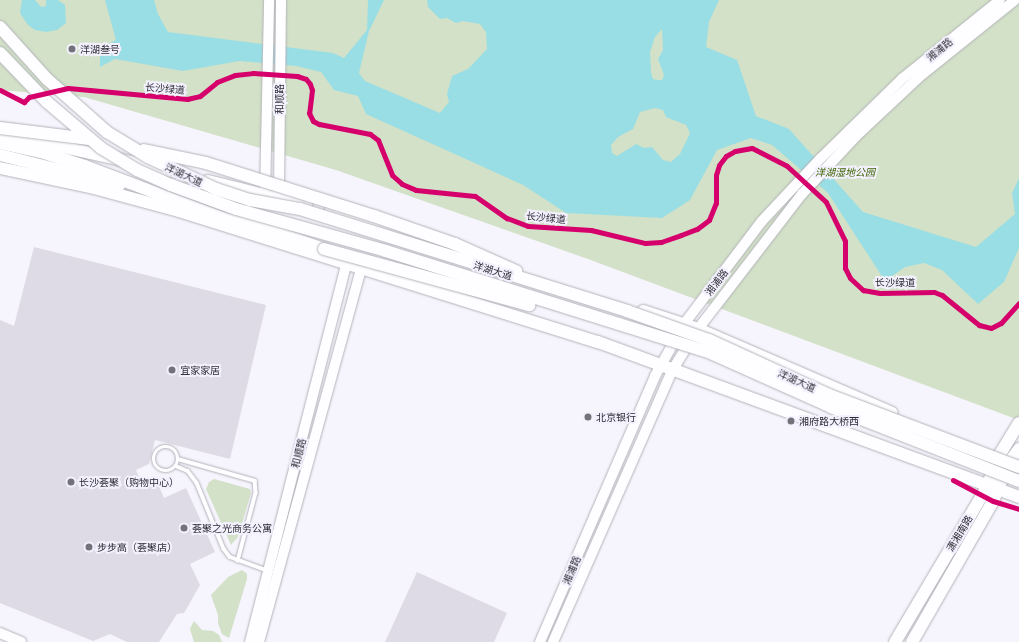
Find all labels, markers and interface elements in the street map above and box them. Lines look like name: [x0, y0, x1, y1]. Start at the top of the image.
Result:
street label: 湘浦路: [924, 35, 954, 63]
place label: 洋湖叁号: [80, 43, 120, 55]
marker: 洋湖叁号: [67, 44, 77, 54]
street label: 长沙绿道: [145, 80, 185, 96]
street label: 和顺路: [273, 84, 285, 114]
street label: 洋湖大道: [163, 160, 205, 188]
park label: 洋湖湿地公园: [815, 166, 875, 178]
street label: 长沙绿道: [525, 209, 567, 225]
street label: 洋湖大道: [472, 258, 514, 282]
street label: 湘浦路: [702, 266, 730, 298]
street label: 长沙绿道: [875, 276, 915, 288]
place label: 宜家家居: [180, 364, 220, 376]
marker: 宜家家居: [167, 365, 177, 375]
street label: 洋湖大道: [776, 366, 818, 394]
place label: 北京银行: [596, 411, 636, 423]
marker: 北京银行: [583, 412, 593, 422]
place label: 湘府路大桥西: [799, 415, 859, 427]
marker: 湘府路大桥西: [786, 416, 796, 426]
street label: 和顺路: [289, 437, 307, 469]
place label: 长沙荟聚（购物中心）: [79, 476, 179, 488]
marker: 长沙荟聚（购物中心）: [66, 477, 76, 487]
street label: 潇湘南路: [944, 513, 974, 553]
place label: 荟聚之光商务公寓: [192, 522, 272, 534]
marker: 荟聚之光商务公寓: [179, 523, 189, 533]
place label: 步步高（荟聚店）: [97, 541, 177, 553]
marker: 步步高（荟聚店）: [84, 542, 94, 552]
street label: 湘浦路: [560, 554, 582, 586]

